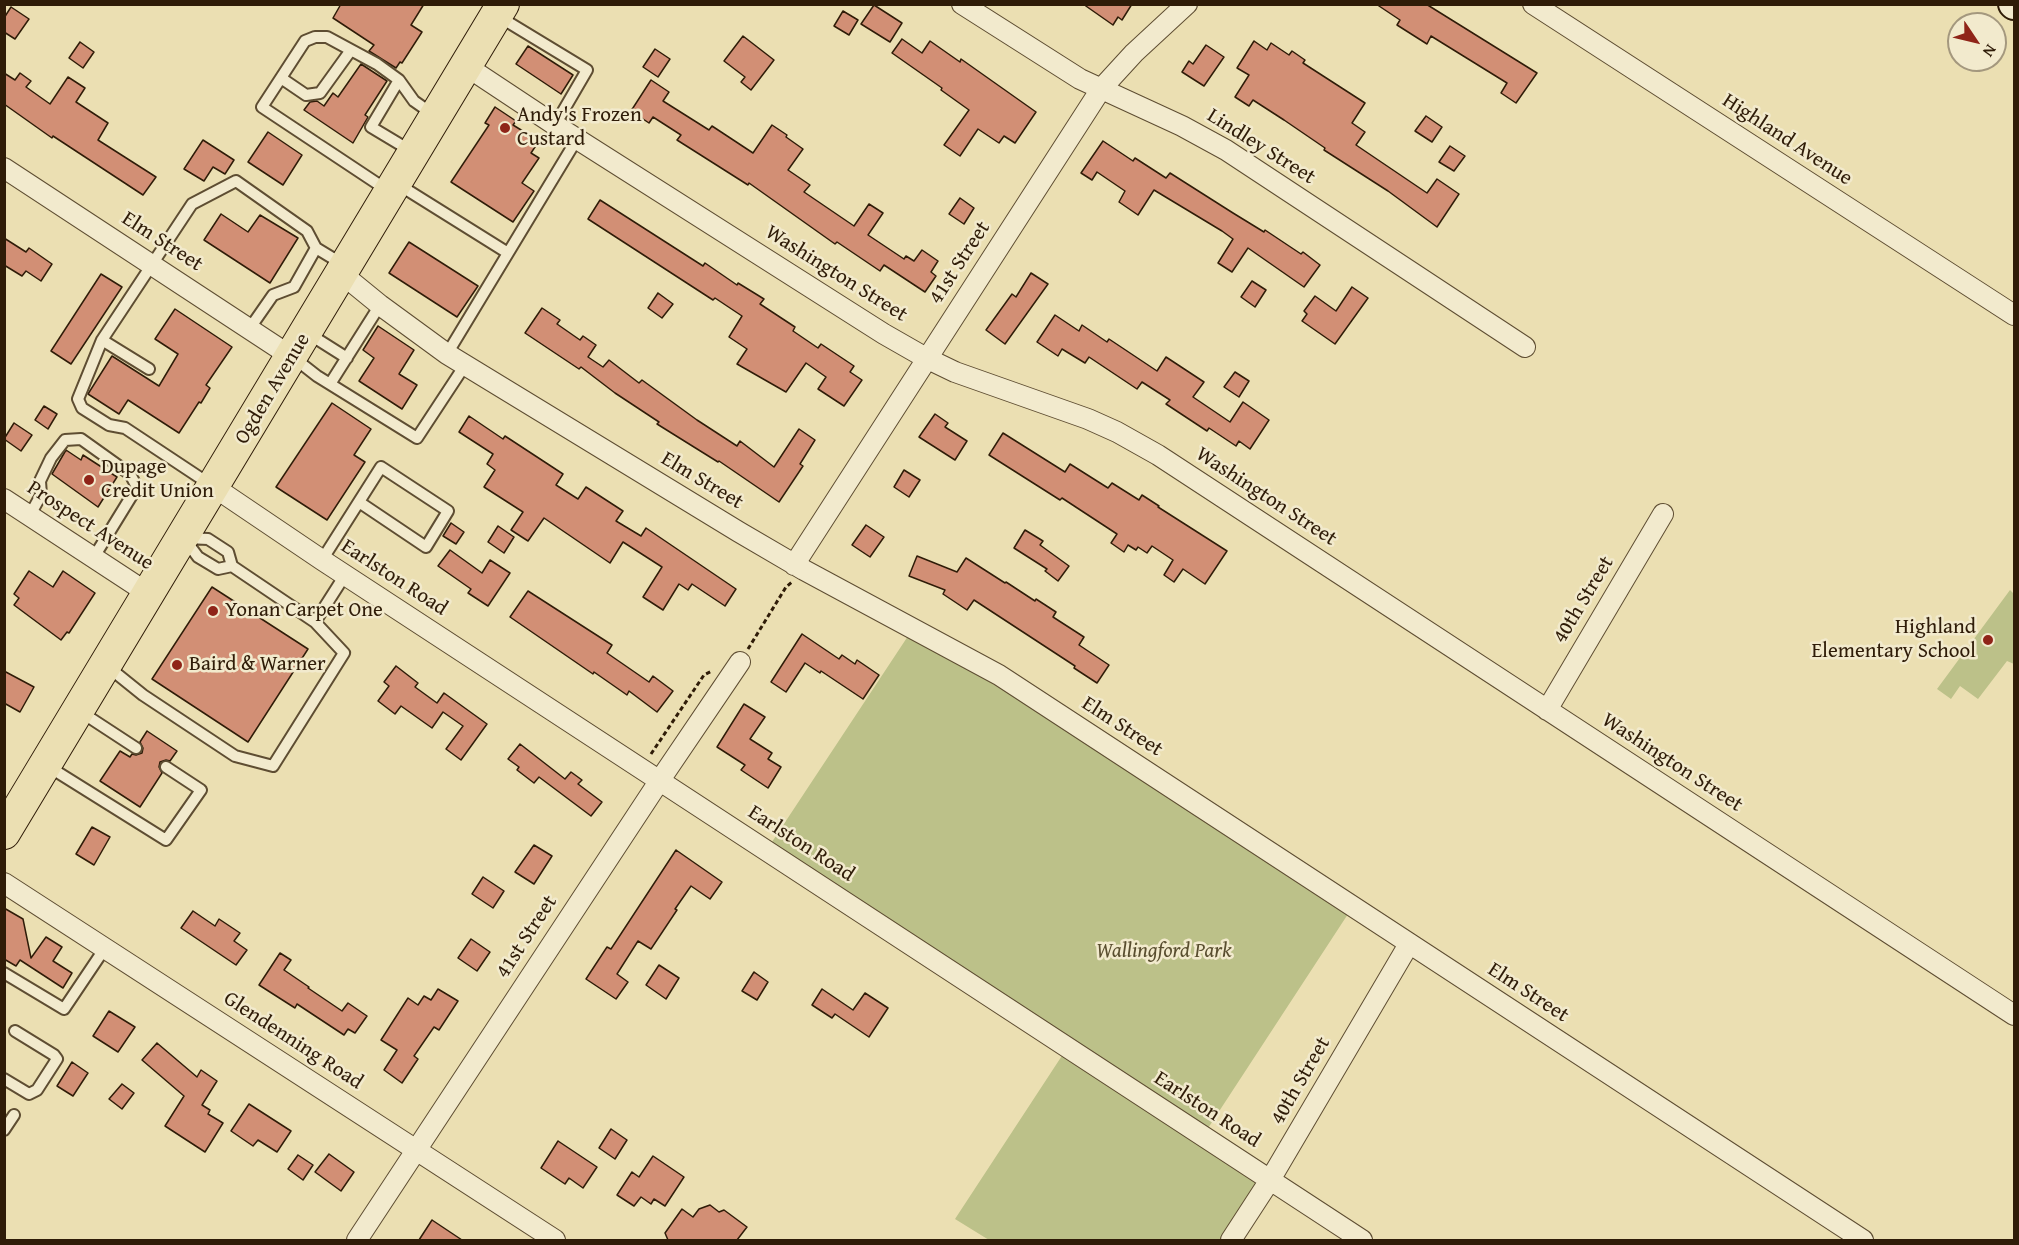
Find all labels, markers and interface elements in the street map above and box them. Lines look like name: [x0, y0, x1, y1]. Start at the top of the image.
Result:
north arrow: [1947, 12, 2007, 72]
text: N: [1977, 40, 2003, 62]
street label: Highland Avenue: [1717, 89, 1857, 191]
place label: Andy's Frozen Custard: [517, 103, 642, 153]
street label: Lindley Street: [1202, 104, 1320, 190]
marker: Andy's Frozen Custard: [498, 121, 512, 135]
street label: Elm Street: [117, 207, 207, 277]
street label: 41st Street: [924, 217, 996, 309]
street label: Washington Street: [760, 220, 912, 328]
street label: Ogden Avenue: [230, 329, 316, 449]
street label: Washington Street: [1191, 442, 1341, 552]
street label: Elm Street: [656, 447, 748, 515]
place label: Dupage Credit Union: [101, 455, 214, 505]
marker: Dupage Credit Union: [82, 473, 96, 487]
street label: Prospect Avenue: [22, 476, 158, 576]
street label: Earlston Road: [336, 534, 452, 622]
street label: 40th Street: [1548, 552, 1620, 648]
place label: Yonan Carpet One: [225, 598, 383, 624]
marker: Yonan Carpet One: [206, 604, 220, 618]
place label: Highland Elementary School: [1811, 615, 1976, 665]
marker: Highland Elementary School: [1981, 633, 1995, 647]
place label: Baird & Warner: [189, 652, 326, 678]
marker: Baird & Warner: [170, 658, 184, 672]
street label: Elm Street: [1077, 692, 1167, 762]
street label: Washington Street: [1597, 708, 1747, 818]
street label: Earlston Road: [743, 800, 859, 888]
street label: 41st Street: [491, 891, 563, 983]
park label: Wallingford Park: [1096, 939, 1232, 965]
street label: Elm Street: [1483, 958, 1573, 1028]
street label: Glendenning Road: [219, 987, 367, 1095]
street label: 40th Street: [1266, 1033, 1336, 1129]
street label: Earlston Road: [1149, 1066, 1265, 1154]

